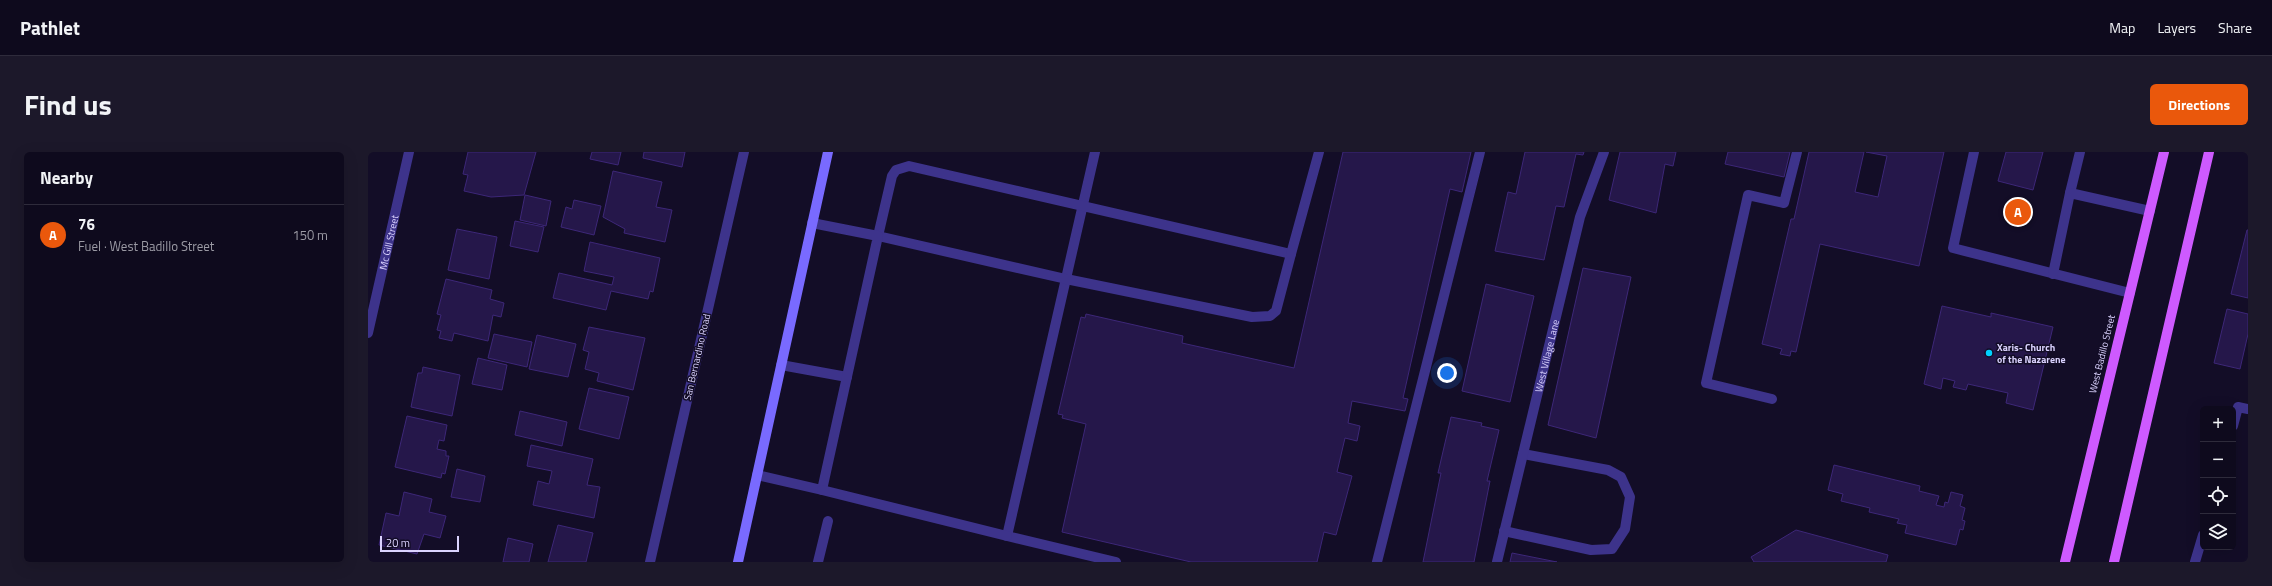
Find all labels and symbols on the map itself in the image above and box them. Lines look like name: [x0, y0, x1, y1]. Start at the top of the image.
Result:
pin: A: [2005, 197, 2031, 227]
street label: Mc Gill Street: [375, 213, 402, 271]
street label: San Bernardino Road: [680, 312, 714, 402]
street label: West Badillo Street: [2085, 313, 2119, 395]
street label: West Village Lane: [1531, 318, 1563, 394]
place label: Xaris- Church of the Nazarene: [1997, 340, 2066, 367]
marker: Xaris- Church of the Nazarene: [1984, 348, 1994, 358]
your location: [1437, 363, 1457, 383]
scale bar: [380, 534, 459, 553]

